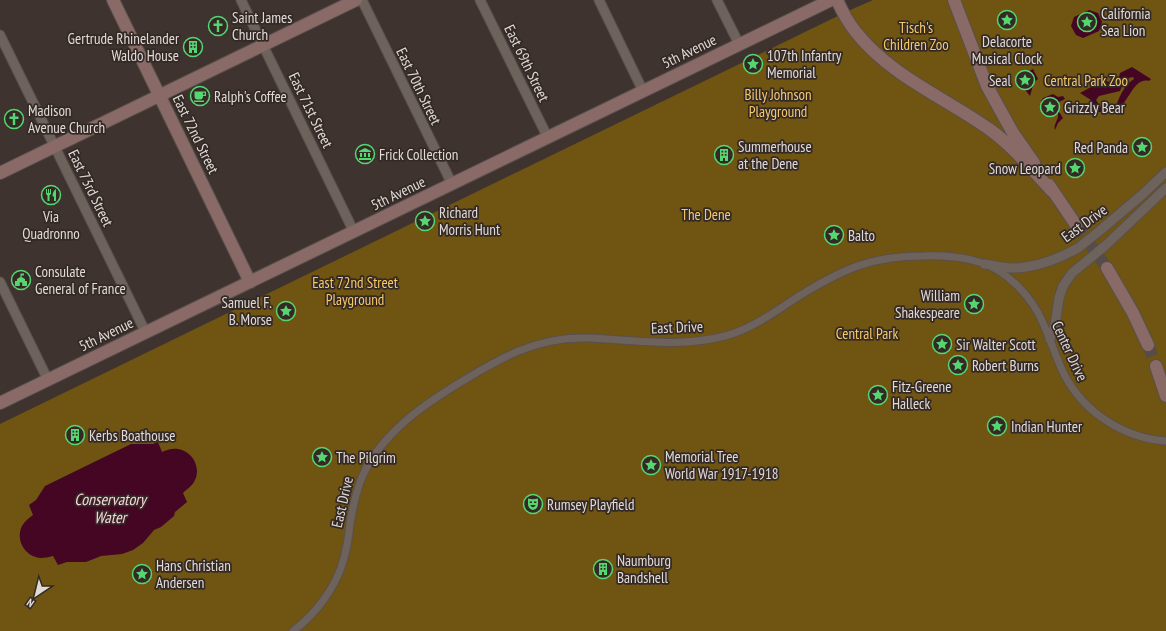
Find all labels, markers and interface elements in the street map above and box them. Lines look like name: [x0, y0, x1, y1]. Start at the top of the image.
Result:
place label: California Sea Lion: [1101, 4, 1151, 40]
place label: Saint James Church: [232, 8, 292, 44]
place icon: Delacorte Musical Clock: [996, 9, 1018, 31]
place icon: California Sea Lion: [1076, 11, 1098, 33]
church icon: Saint James Church: [207, 15, 229, 37]
park label: Tisch's Children Zoo: [883, 18, 949, 54]
street label: East 69th Street: [500, 21, 554, 105]
place label: Gertrude Rhinelander Waldo House: [68, 29, 180, 65]
street label: 5th Avenue: [659, 30, 719, 72]
place label: Delacorte Musical Clock: [972, 32, 1042, 68]
building icon: Gertrude Rhinelander Waldo House: [182, 36, 204, 58]
street label: East 70th Street: [392, 44, 446, 128]
place label: 107th Infantry Memorial: [767, 46, 842, 82]
place icon: 107th Infantry Memorial: [742, 53, 764, 75]
street label: East 71st Street: [285, 69, 337, 151]
place icon: Seal: [1014, 69, 1036, 91]
place label: Seal: [989, 71, 1011, 90]
park label: Central Park Zoo: [1044, 71, 1128, 90]
cafe icon: Ralph's Coffee: [189, 85, 211, 107]
park label: Billy Johnson Playground: [744, 85, 812, 121]
place label: Ralph's Coffee: [214, 87, 287, 106]
street label: East 72nd Street: [169, 91, 223, 177]
place icon: Grizzly Bear: [1039, 96, 1061, 118]
place label: Grizzly Bear: [1064, 98, 1126, 117]
place label: Madison Avenue Church: [28, 101, 105, 137]
church icon: Madison Avenue Church: [3, 108, 25, 130]
place icon: Red Panda: [1131, 136, 1153, 158]
place label: Summerhouse at the Dene: [738, 137, 812, 173]
place label: Red Panda: [1074, 138, 1128, 157]
museum icon: Frick Collection: [354, 143, 376, 165]
building icon: Summerhouse at the Dene: [713, 144, 735, 166]
place label: Frick Collection: [379, 145, 458, 164]
street label: East 73rd Street: [64, 146, 118, 230]
place icon: Snow Leopard: [1064, 157, 1086, 179]
place label: Snow Leopard: [989, 159, 1061, 178]
street label: 5th Avenue: [368, 172, 428, 214]
restaurant icon: Via Quadronno: [40, 184, 62, 206]
street label: East Drive: [1057, 200, 1111, 246]
place label: Richard Morris Hunt: [439, 203, 500, 239]
park label: The Dene: [681, 205, 731, 224]
place label: Via Quadronno: [22, 207, 80, 243]
place icon: Richard Morris Hunt: [414, 210, 436, 232]
place icon: Balto: [823, 224, 845, 246]
place label: Balto: [848, 226, 875, 245]
place label: Consulate General of France: [35, 262, 126, 298]
public building icon: Consulate General of France: [10, 269, 32, 291]
park label: East 72nd Street Playground: [312, 273, 398, 309]
place label: William Shakespeare: [895, 286, 960, 322]
place label: Samuel F. B. Morse: [222, 293, 272, 329]
place icon: William Shakespeare: [963, 293, 985, 315]
place icon: Samuel F. B. Morse: [275, 300, 297, 322]
street label: 5th Avenue: [76, 313, 136, 355]
street label: East Drive: [651, 317, 703, 337]
street label: Center Drive: [1048, 318, 1092, 384]
park label: Central Park: [836, 324, 898, 343]
place icon: Sir Walter Scott: [931, 333, 953, 355]
place label: Sir Walter Scott: [956, 335, 1036, 354]
place icon: Robert Burns: [947, 354, 969, 376]
place label: Robert Burns: [972, 356, 1039, 375]
place label: Fitz-Greene Halleck: [892, 377, 951, 413]
place icon: Fitz-Greene Halleck: [867, 384, 889, 406]
place icon: Indian Hunter: [986, 415, 1008, 437]
place label: Indian Hunter: [1011, 417, 1083, 436]
building icon: Kerbs Boathouse: [64, 424, 86, 446]
place label: Kerbs Boathouse: [89, 426, 175, 445]
place icon: The Pilgrim: [311, 446, 333, 468]
place label: Memorial Tree World War 1917-1918: [665, 447, 779, 483]
place label: The Pilgrim: [336, 448, 396, 467]
place icon: Memorial Tree World War 1917-1918: [640, 454, 662, 476]
street label: East Drive: [327, 474, 357, 530]
water label: Conservatory Water: [74, 489, 148, 527]
theatre icon: Rumsey Playfield: [522, 493, 544, 515]
place label: Rumsey Playfield: [547, 495, 635, 514]
place label: Naumburg Bandshell: [617, 551, 671, 587]
place label: Hans Christian Andersen: [156, 556, 231, 592]
building icon: Naumburg Bandshell: [592, 558, 614, 580]
place icon: Hans Christian Andersen: [131, 563, 153, 585]
north arrow: [16, 575, 56, 615]
text: N: [24, 596, 37, 611]

